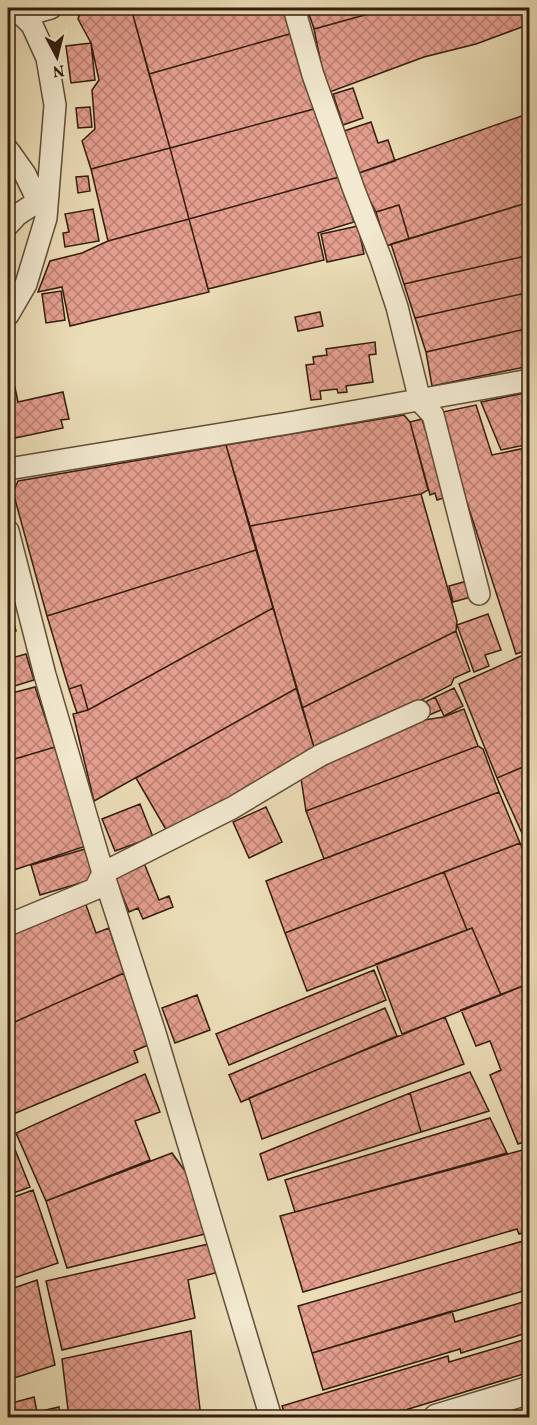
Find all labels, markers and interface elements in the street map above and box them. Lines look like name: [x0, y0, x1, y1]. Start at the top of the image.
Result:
north arrow: [27, 27, 87, 87]
text: N: [51, 58, 66, 82]

